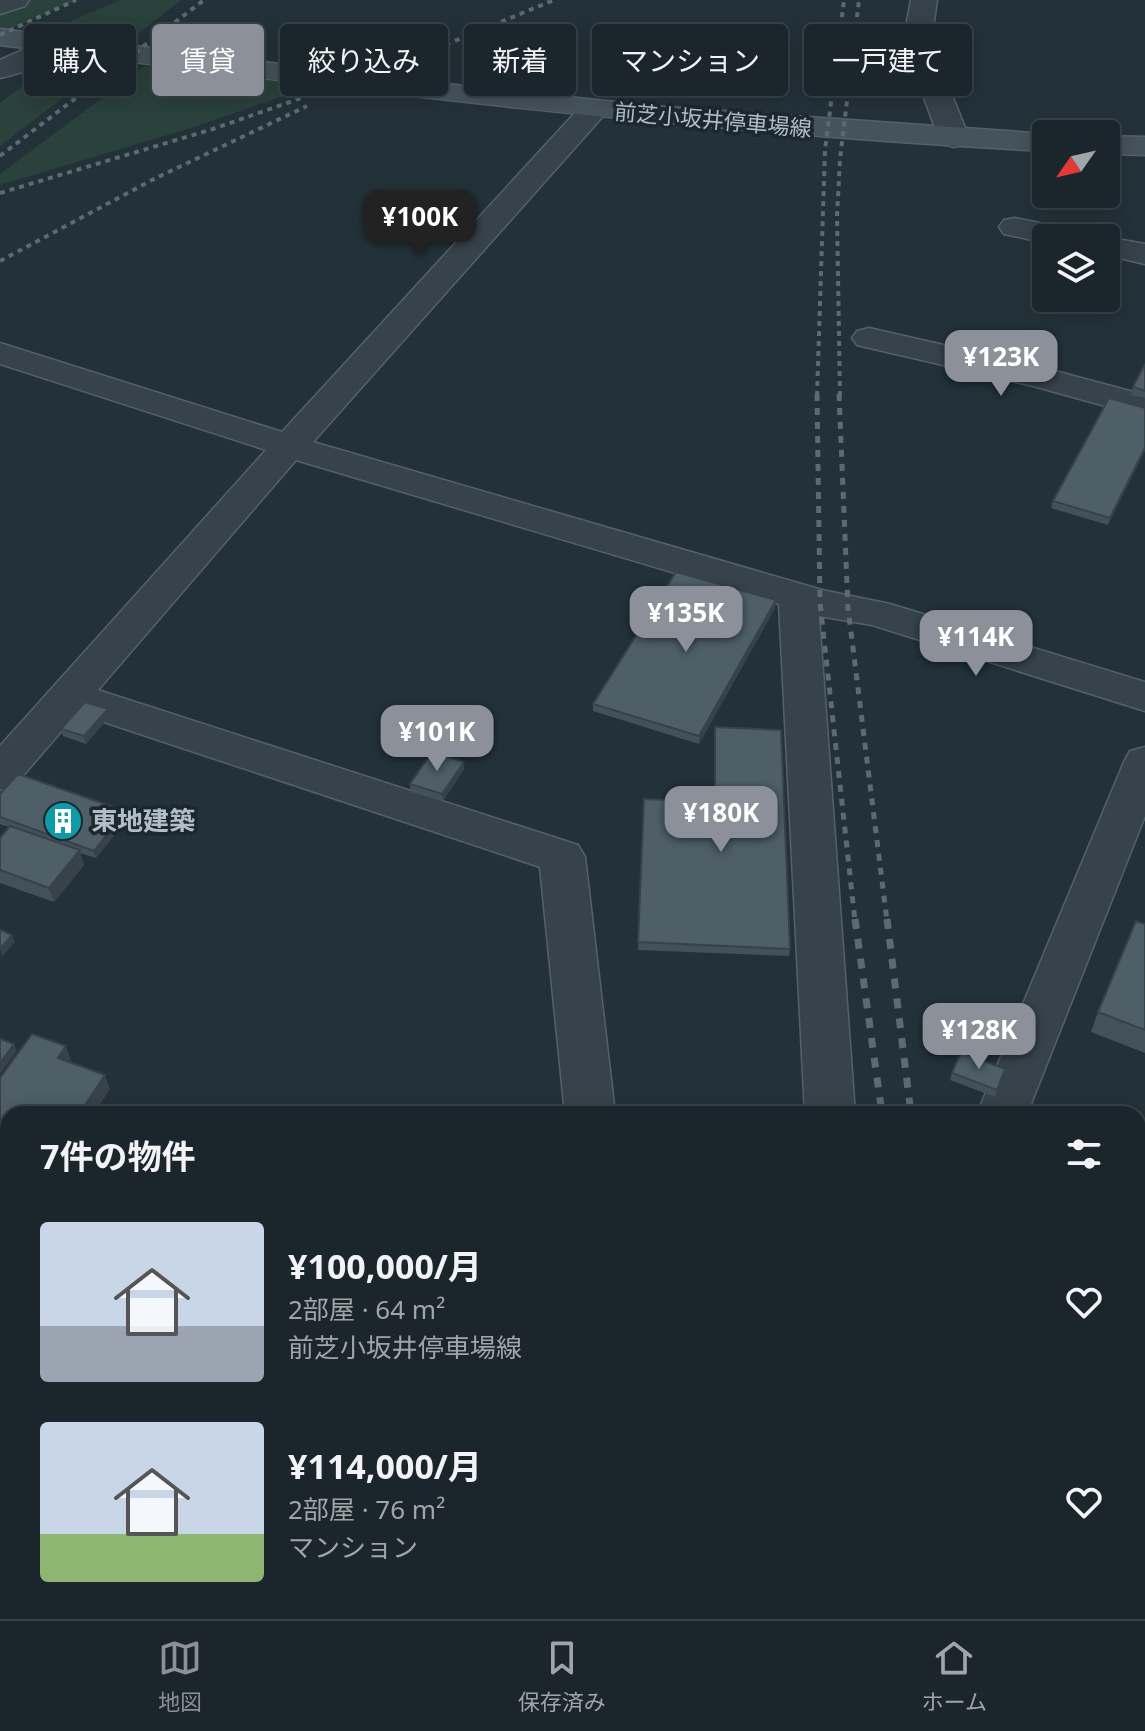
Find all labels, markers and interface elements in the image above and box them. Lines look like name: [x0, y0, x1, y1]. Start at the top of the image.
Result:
chip: 購入: [24, 24, 136, 96]
chip: 賃貸: [152, 24, 264, 96]
chip: 絞り込み: [280, 24, 448, 96]
chip: 新着: [464, 24, 576, 96]
chip: マンション: [592, 24, 788, 96]
chip: 一戸建て: [804, 24, 972, 96]
street label: 前芝小坂井停車場線: [613, 95, 813, 143]
north arrow: [1032, 120, 1120, 208]
map controls: [1032, 120, 1120, 312]
pin: ¥100K: [364, 190, 476, 258]
text: ¥100K: [382, 198, 458, 234]
button: layers: [1032, 224, 1120, 312]
pin: ¥123K: [945, 330, 1057, 398]
text: ¥123K: [963, 338, 1039, 374]
pin: ¥135K: [630, 586, 742, 654]
text: ¥135K: [648, 594, 724, 630]
pin: ¥114K: [920, 610, 1032, 678]
text: ¥114K: [938, 618, 1014, 654]
pin: ¥101K: [381, 705, 493, 773]
text: ¥101K: [399, 713, 475, 749]
pin: ¥180K: [665, 786, 777, 854]
text: ¥180K: [683, 794, 759, 830]
building icon: 東地建築: [42, 800, 84, 842]
place label: 東地建築: [91, 802, 195, 838]
pin: ¥128K: [923, 1003, 1035, 1071]
text: ¥128K: [941, 1011, 1017, 1047]
icon: filters: [1062, 1132, 1106, 1176]
text: 7件の物件: [40, 1133, 195, 1179]
text: ¥100,000/月: [288, 1243, 482, 1289]
icon: home: [104, 1254, 200, 1350]
icon: heart: [1062, 1280, 1106, 1324]
text: 2部屋 · 64 m²: [288, 1291, 445, 1327]
text: 前芝小坂井停車場線: [288, 1329, 522, 1365]
text: ¥114,000/月: [288, 1443, 482, 1489]
icon: home: [104, 1454, 200, 1550]
icon: heart: [1062, 1480, 1106, 1524]
text: 2部屋 · 76 m²: [288, 1491, 445, 1527]
text: マンション: [288, 1529, 418, 1565]
tab: 地図: [158, 1636, 202, 1716]
tab: 保存済み: [518, 1636, 606, 1716]
tab: ホーム: [922, 1636, 987, 1716]

